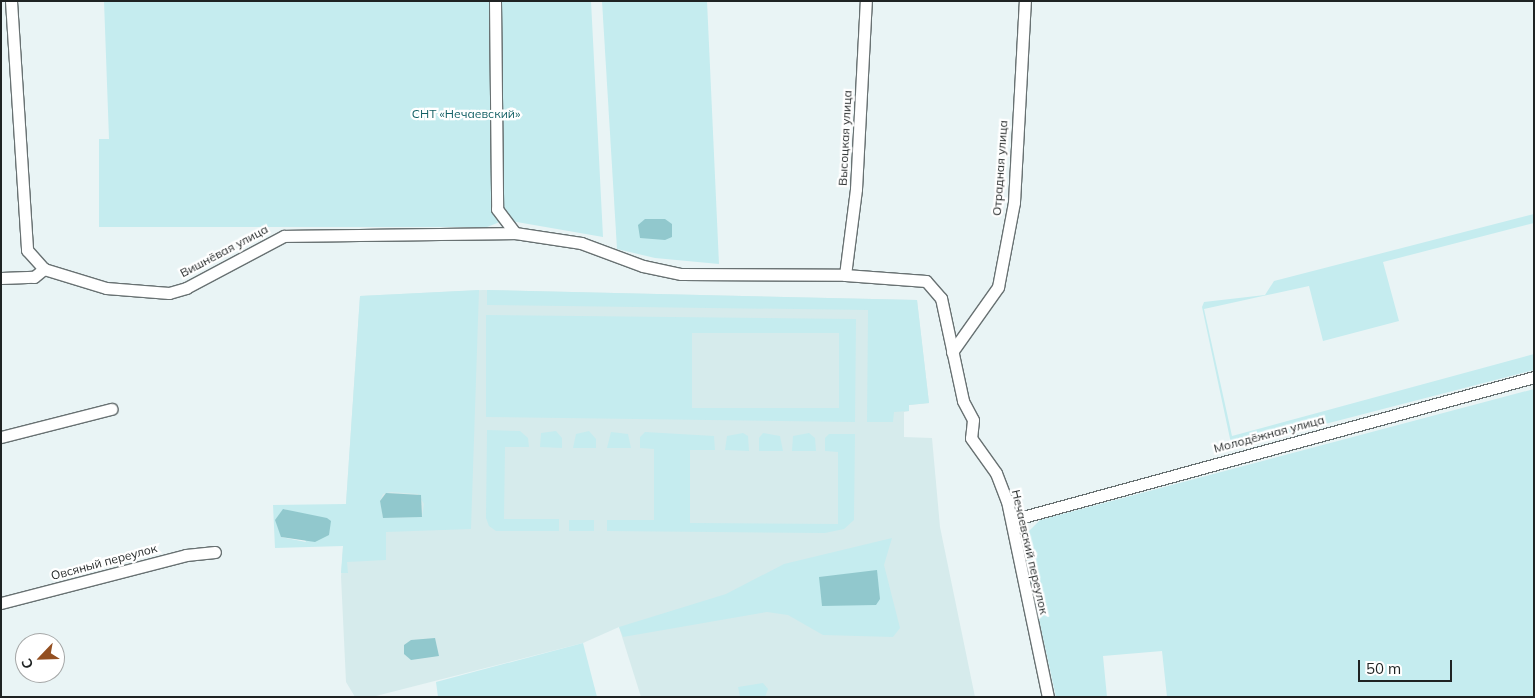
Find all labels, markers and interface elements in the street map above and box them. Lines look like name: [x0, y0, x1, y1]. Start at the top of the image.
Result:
street label: Высоцкая улица: [835, 90, 855, 186]
park label: СНТ «Нечаевский»: [412, 107, 520, 121]
street label: Отрадная улица: [989, 120, 1011, 216]
street label: Вишнёвая улица: [178, 222, 270, 280]
street label: Молодёжная улица: [1212, 412, 1326, 456]
street label: Нечаевский переулок: [1009, 488, 1051, 616]
street label: Овсяный переулок: [49, 541, 159, 583]
north arrow: [15, 633, 65, 683]
scale bar: [1360, 650, 1454, 682]
text: С: [17, 656, 37, 672]
text: 50 m: [1366, 659, 1401, 678]

